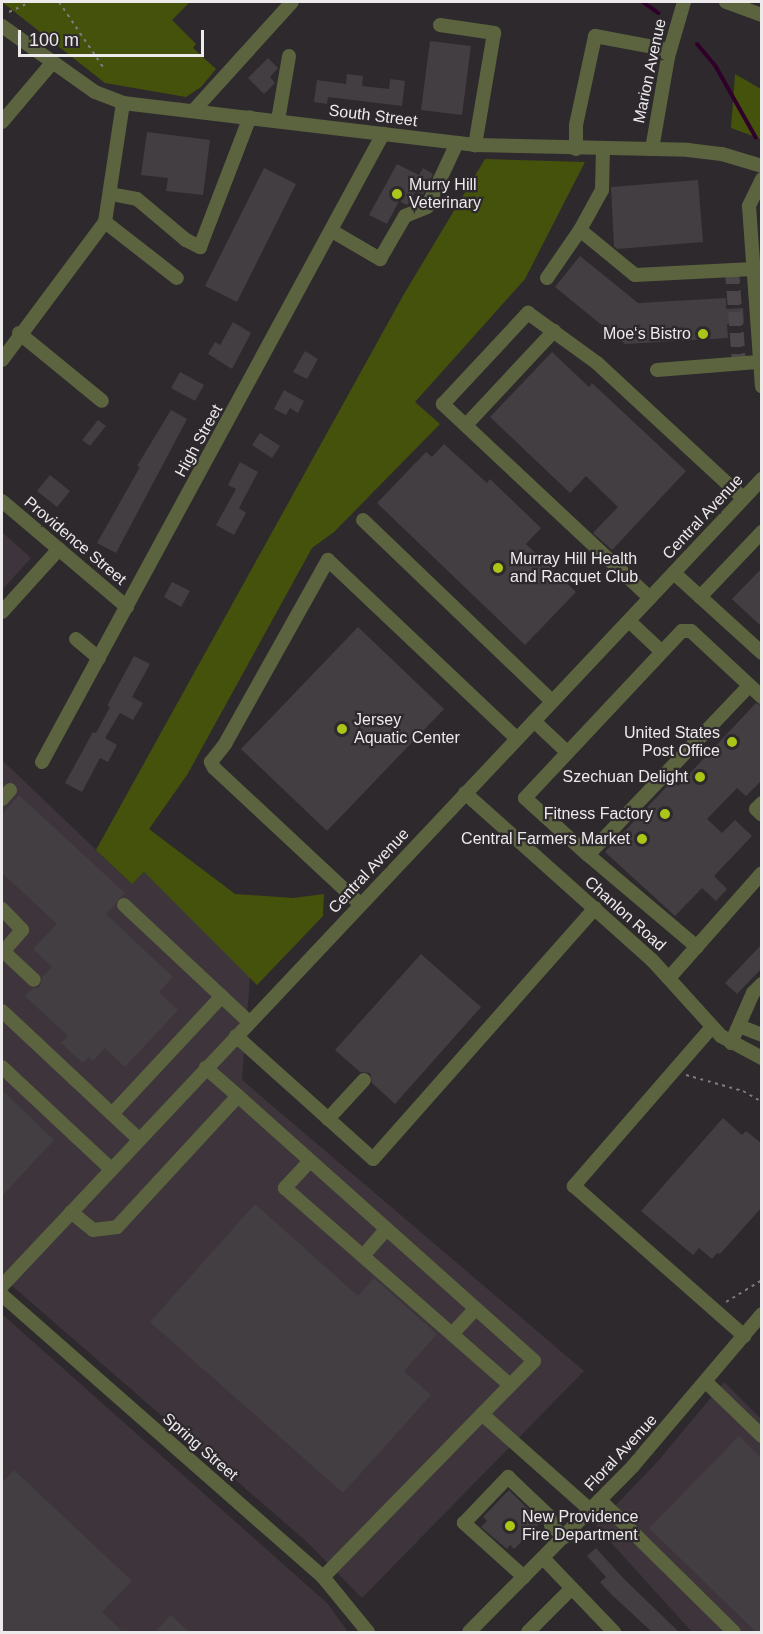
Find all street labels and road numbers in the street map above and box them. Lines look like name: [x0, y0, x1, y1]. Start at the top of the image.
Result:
street label: Marion Avenue: [629, 17, 671, 125]
street label: South Street: [328, 101, 418, 131]
street label: High Street: [171, 401, 227, 481]
street label: Central Avenue: [658, 470, 748, 564]
street label: Providence Street: [20, 493, 130, 589]
street label: Central Avenue: [324, 824, 414, 918]
street label: Chanlon Road: [581, 873, 669, 955]
street label: Spring Street: [158, 1409, 242, 1485]
street label: Floral Avenue: [580, 1410, 662, 1496]

